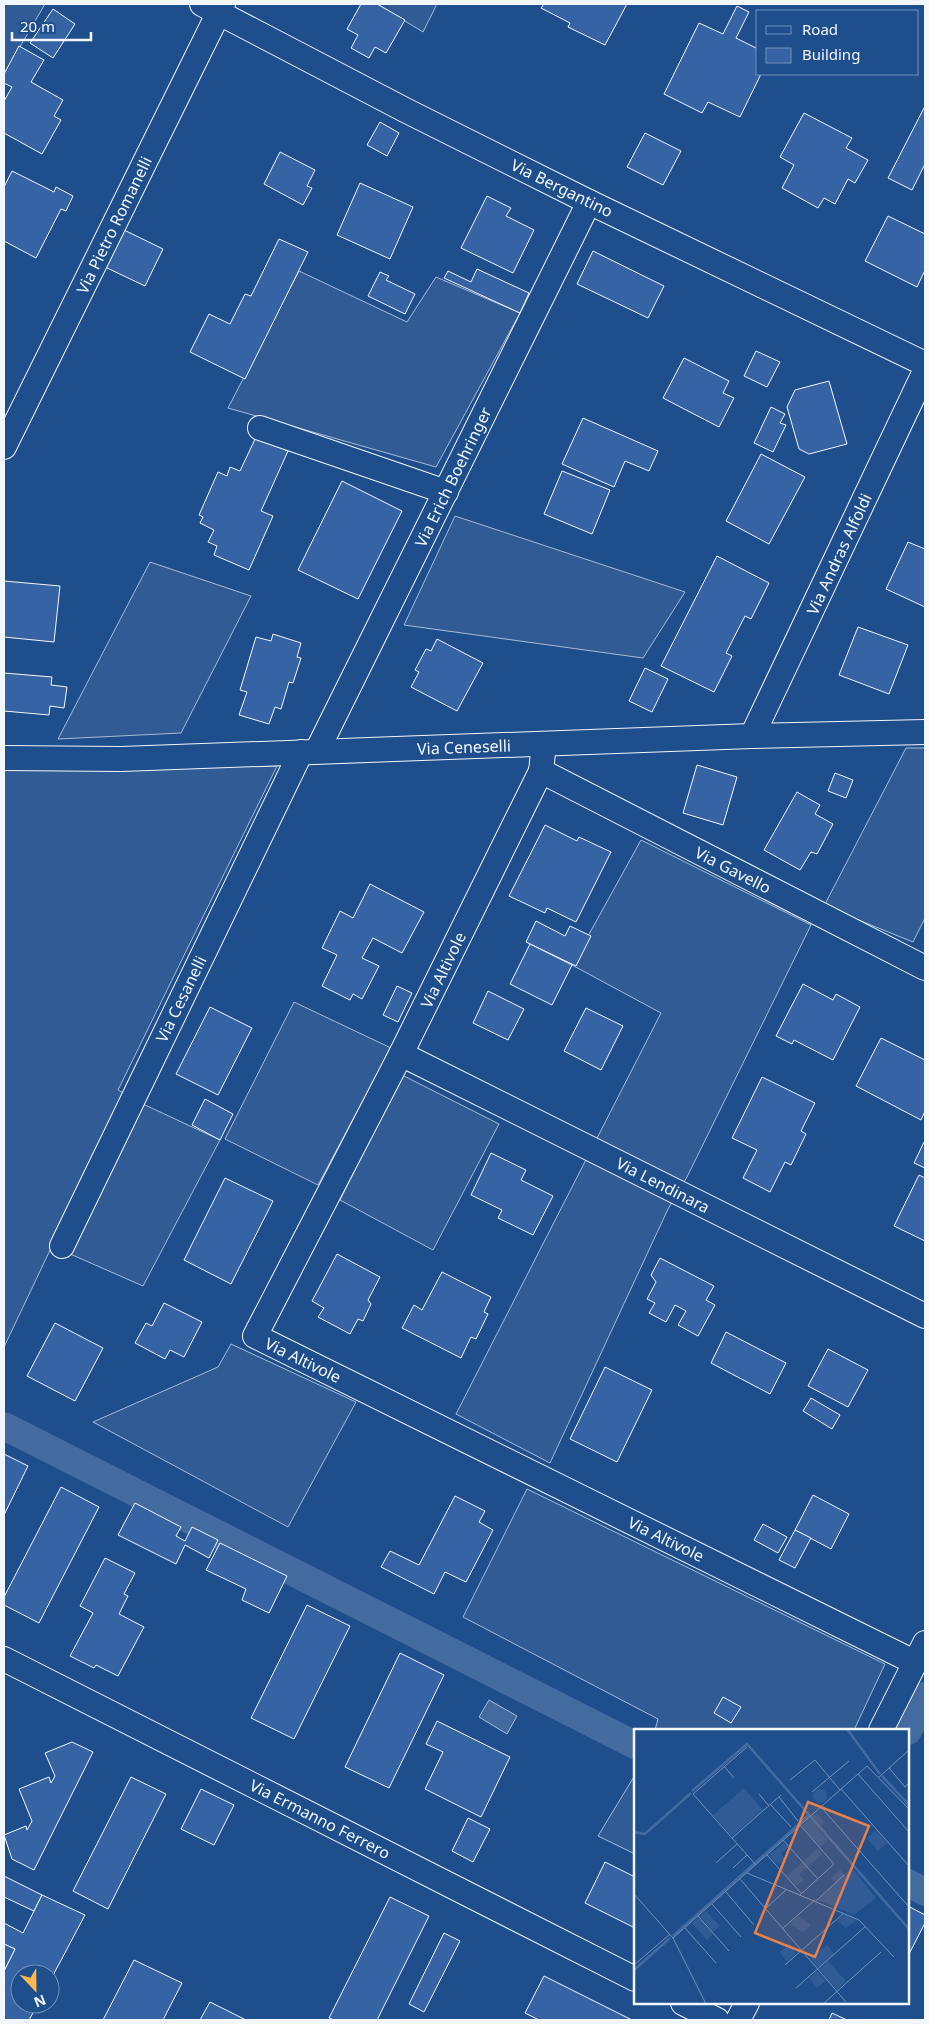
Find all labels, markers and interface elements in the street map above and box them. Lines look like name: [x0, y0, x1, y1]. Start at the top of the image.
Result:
scale bar: [12, 10, 91, 42]
legend: [756, 10, 919, 75]
text: 20 m: [20, 16, 55, 36]
text: Road: [802, 19, 838, 39]
text: Building: [802, 44, 860, 64]
street label: Via Pietro Romanelli: [71, 153, 157, 297]
street label: Via Bergantino: [507, 154, 617, 222]
street label: Via Erich Boehringer: [410, 403, 497, 551]
street label: Via Andras Alfoldi: [801, 490, 877, 618]
street label: Via Ceneselli: [417, 734, 511, 760]
street label: Via Gavello: [691, 841, 775, 899]
street label: Via Altivole: [415, 928, 471, 1012]
street label: Via Cesanelli: [151, 952, 211, 1046]
street label: Via Lendinara: [612, 1152, 714, 1218]
street label: Via Altivole: [261, 1332, 345, 1388]
street label: Via Altivole: [624, 1511, 708, 1567]
inset map: [634, 1729, 909, 2004]
street label: Via Ermanno Ferrero: [246, 1774, 394, 1864]
north arrow: [10, 1964, 60, 2014]
text: N: [31, 1991, 49, 2012]

